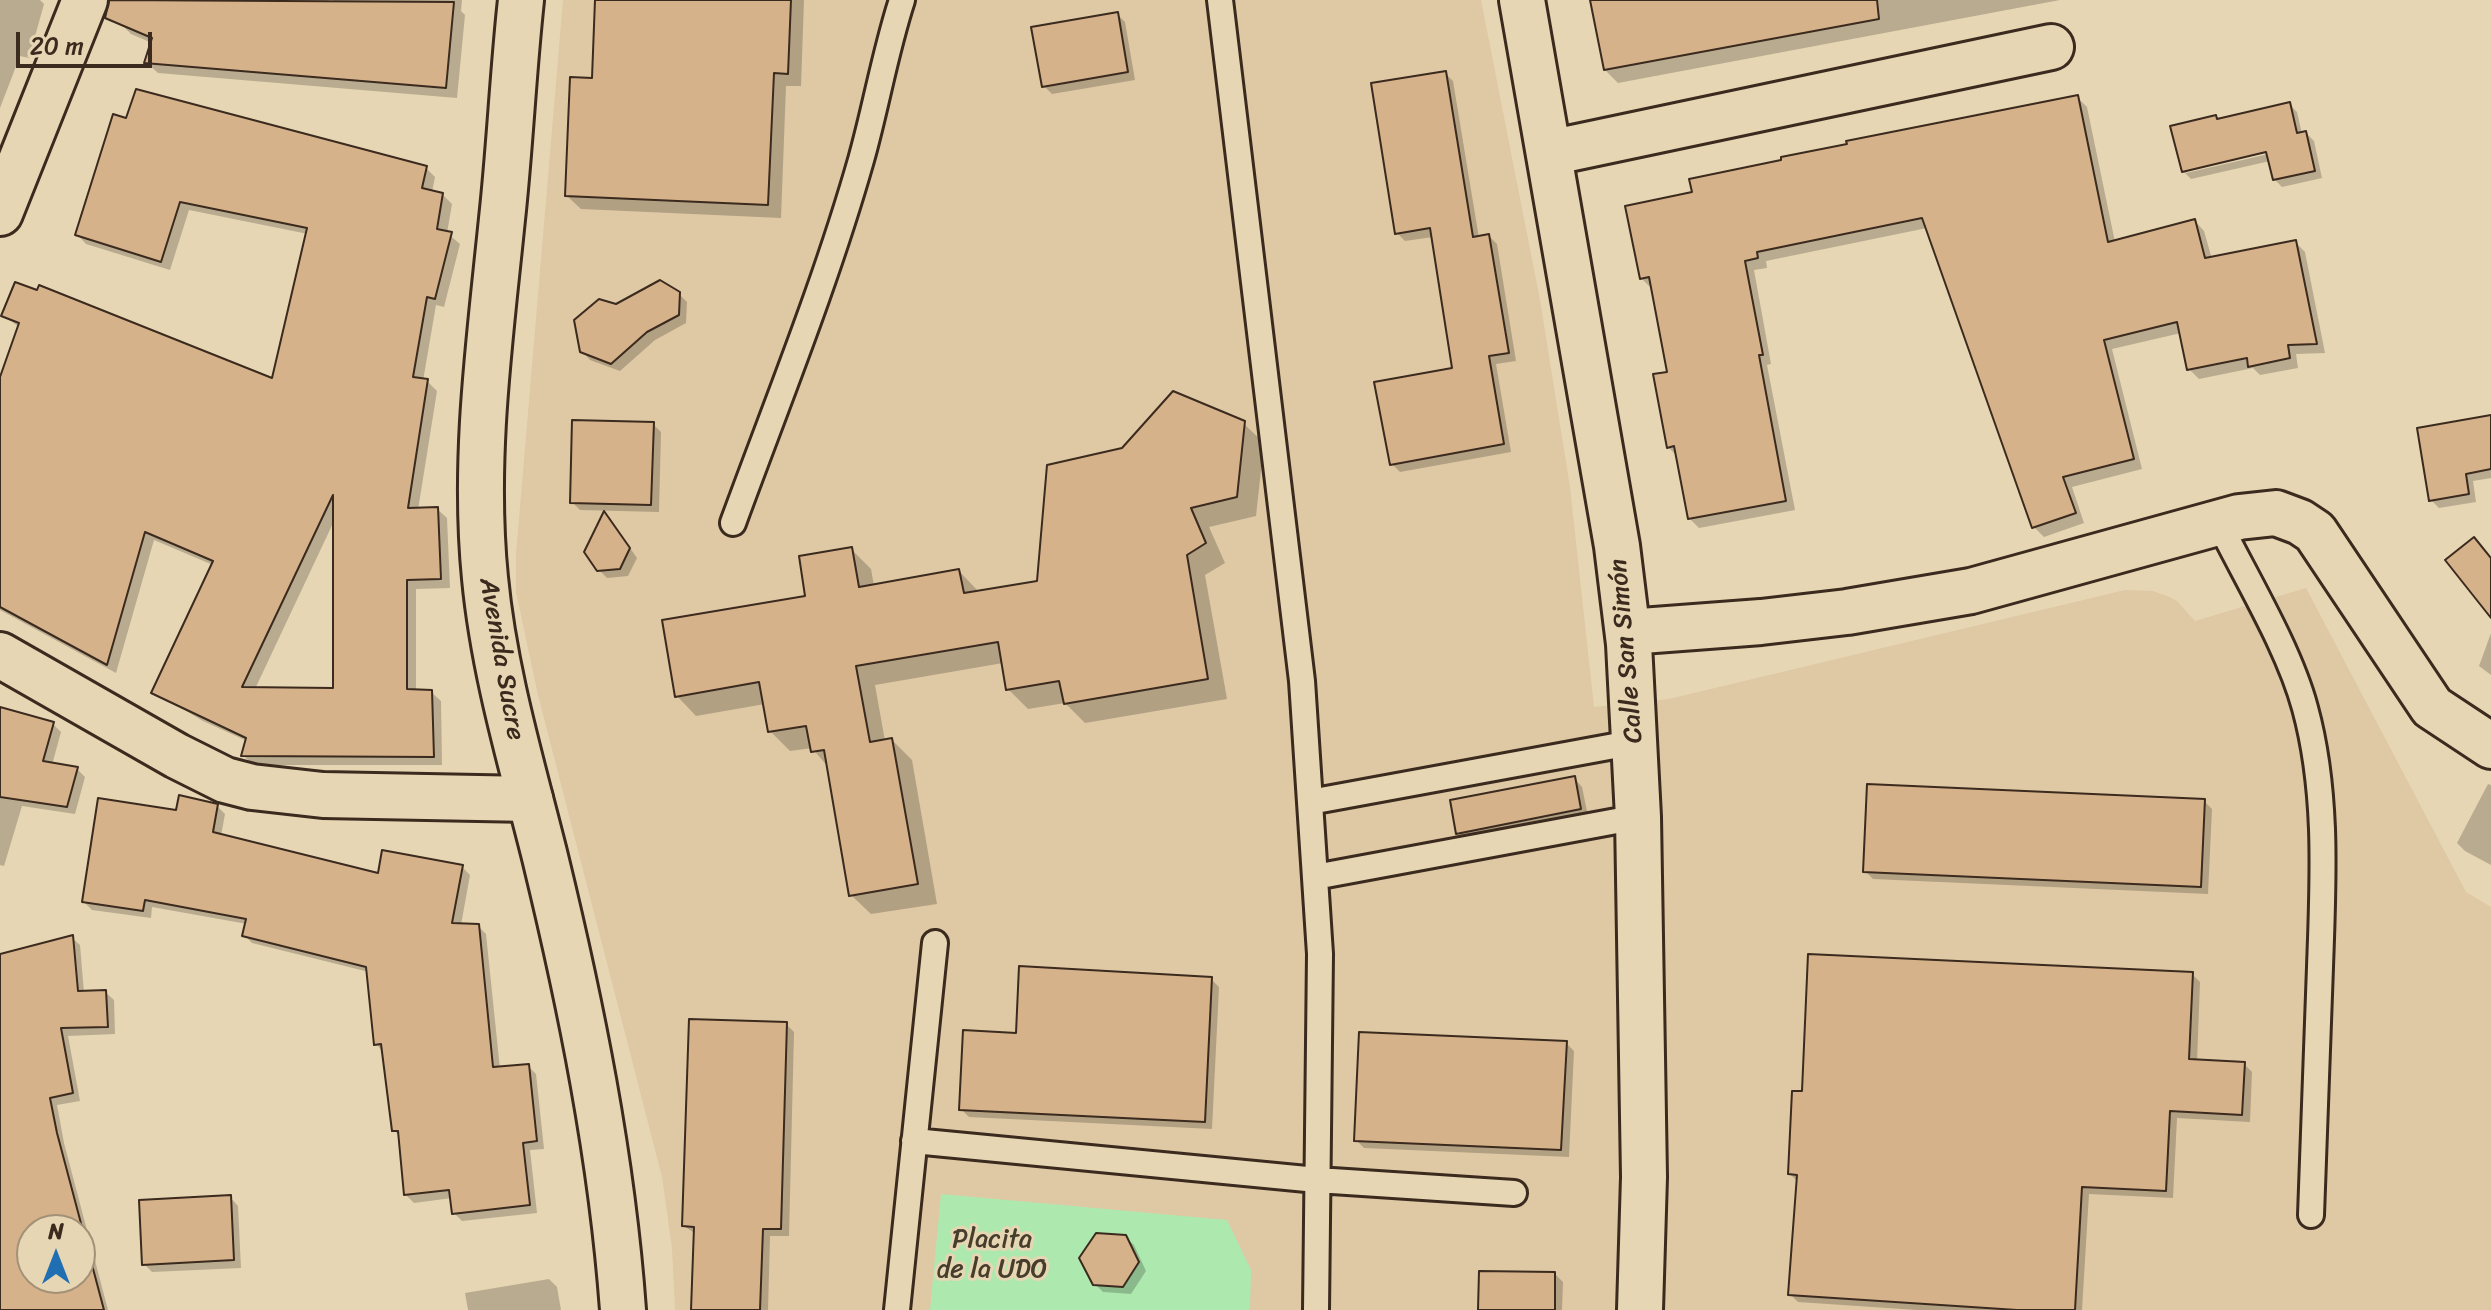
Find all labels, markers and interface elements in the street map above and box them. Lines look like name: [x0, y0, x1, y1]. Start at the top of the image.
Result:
scale bar: [20, 16, 156, 66]
text: 20 m: [30, 25, 84, 67]
street label: Calle San Simón: [1603, 557, 1651, 745]
street label: Avenida Sucre: [471, 575, 531, 743]
text: N: [48, 1212, 64, 1251]
north arrow: [16, 1214, 96, 1294]
park label: Placita de la UDO: [937, 1224, 1047, 1286]

